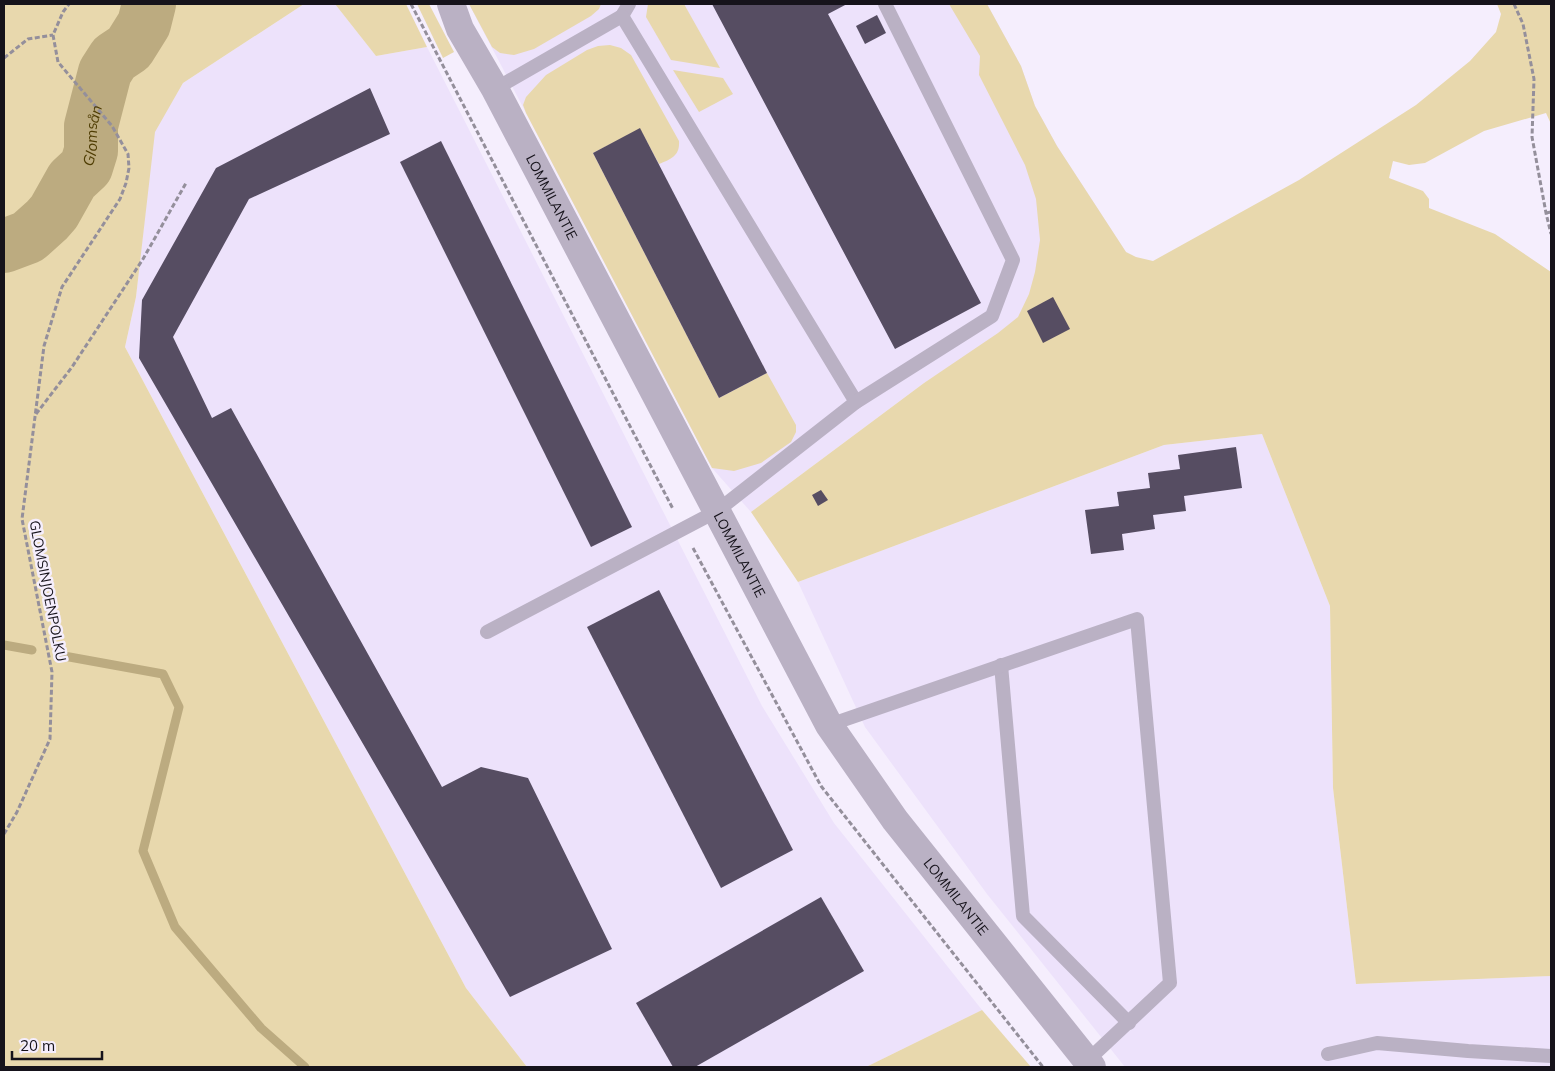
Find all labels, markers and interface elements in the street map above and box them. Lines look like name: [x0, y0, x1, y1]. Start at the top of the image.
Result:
water label: Glomsån: [77, 103, 106, 168]
street label: LOMMILANTIE: [522, 151, 582, 243]
street label: LOMMILANTIE: [710, 509, 769, 600]
street label: GLOMSINJOENPOLKU: [25, 519, 71, 663]
street label: LOMMILANTIE: [920, 854, 992, 939]
scale bar: [12, 1028, 102, 1060]
text: 20 m: [20, 1036, 55, 1055]

